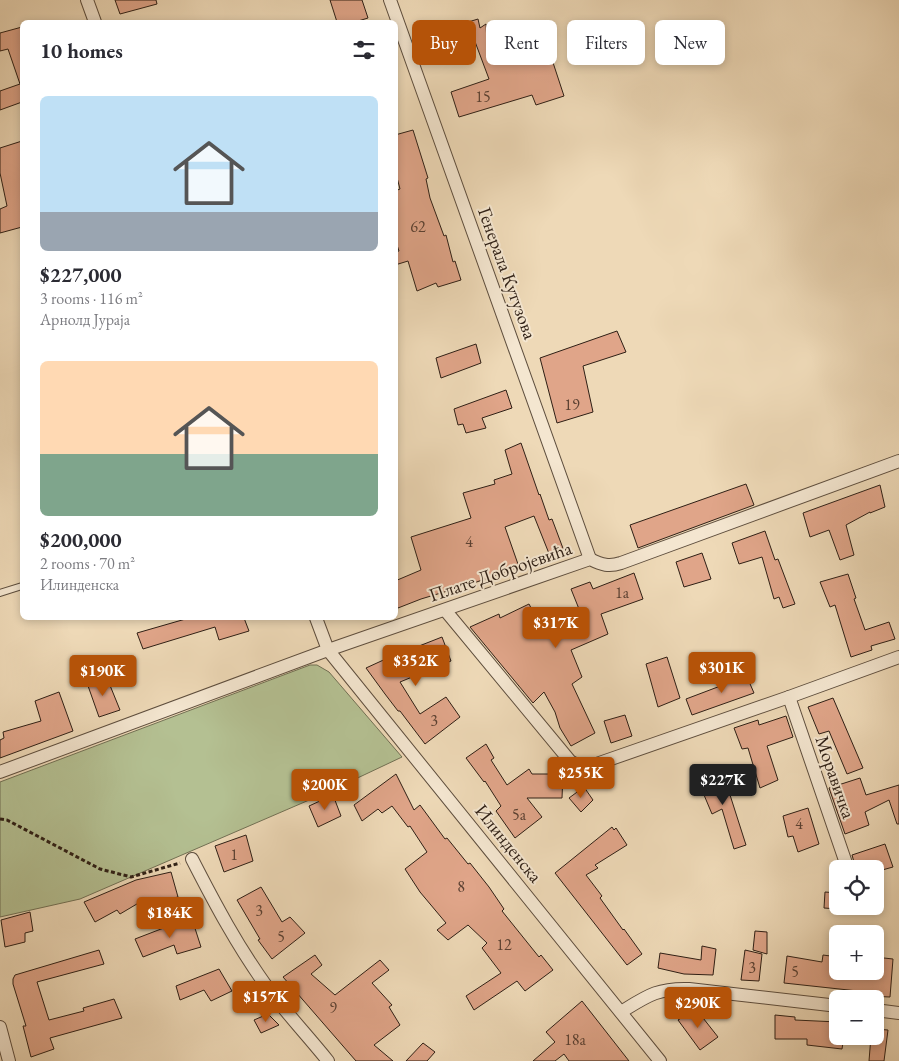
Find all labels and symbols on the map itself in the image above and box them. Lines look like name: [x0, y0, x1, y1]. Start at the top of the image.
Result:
house number: 15: [475, 86, 491, 107]
street label: Генерала Кутузова: [472, 204, 543, 343]
house number: 62: [410, 216, 426, 237]
house number: 19: [564, 394, 580, 415]
house number: 4: [465, 531, 473, 552]
street label: Плате Добројевића: [425, 535, 575, 608]
house number: 1a: [615, 582, 630, 603]
pin: $317K: [521, 606, 591, 649]
pin: $352K: [381, 644, 451, 687]
pin: $301K: [687, 652, 757, 694]
pin: $190K: [68, 654, 138, 697]
house number: 3: [430, 710, 438, 731]
street label: Моравичка: [810, 732, 862, 822]
pin: $255K: [546, 756, 616, 799]
pin: $227K: [688, 764, 758, 806]
pin: $200K: [290, 768, 360, 811]
street label: Илинденска: [469, 799, 548, 888]
house number: 5a: [512, 804, 527, 825]
house number: 4: [795, 813, 803, 834]
house number: 1: [230, 844, 238, 865]
house number: 8: [457, 876, 465, 897]
pin: $184K: [135, 896, 205, 939]
house number: 3: [255, 900, 263, 921]
house number: 5: [277, 926, 285, 947]
house number: 12: [496, 934, 512, 955]
house number: 3: [748, 957, 756, 978]
house number: 5: [791, 961, 799, 982]
pin: $157K: [231, 980, 301, 1023]
pin: $290K: [663, 986, 733, 1029]
house number: 9: [329, 997, 337, 1018]
house number: 18a: [564, 1029, 586, 1050]

